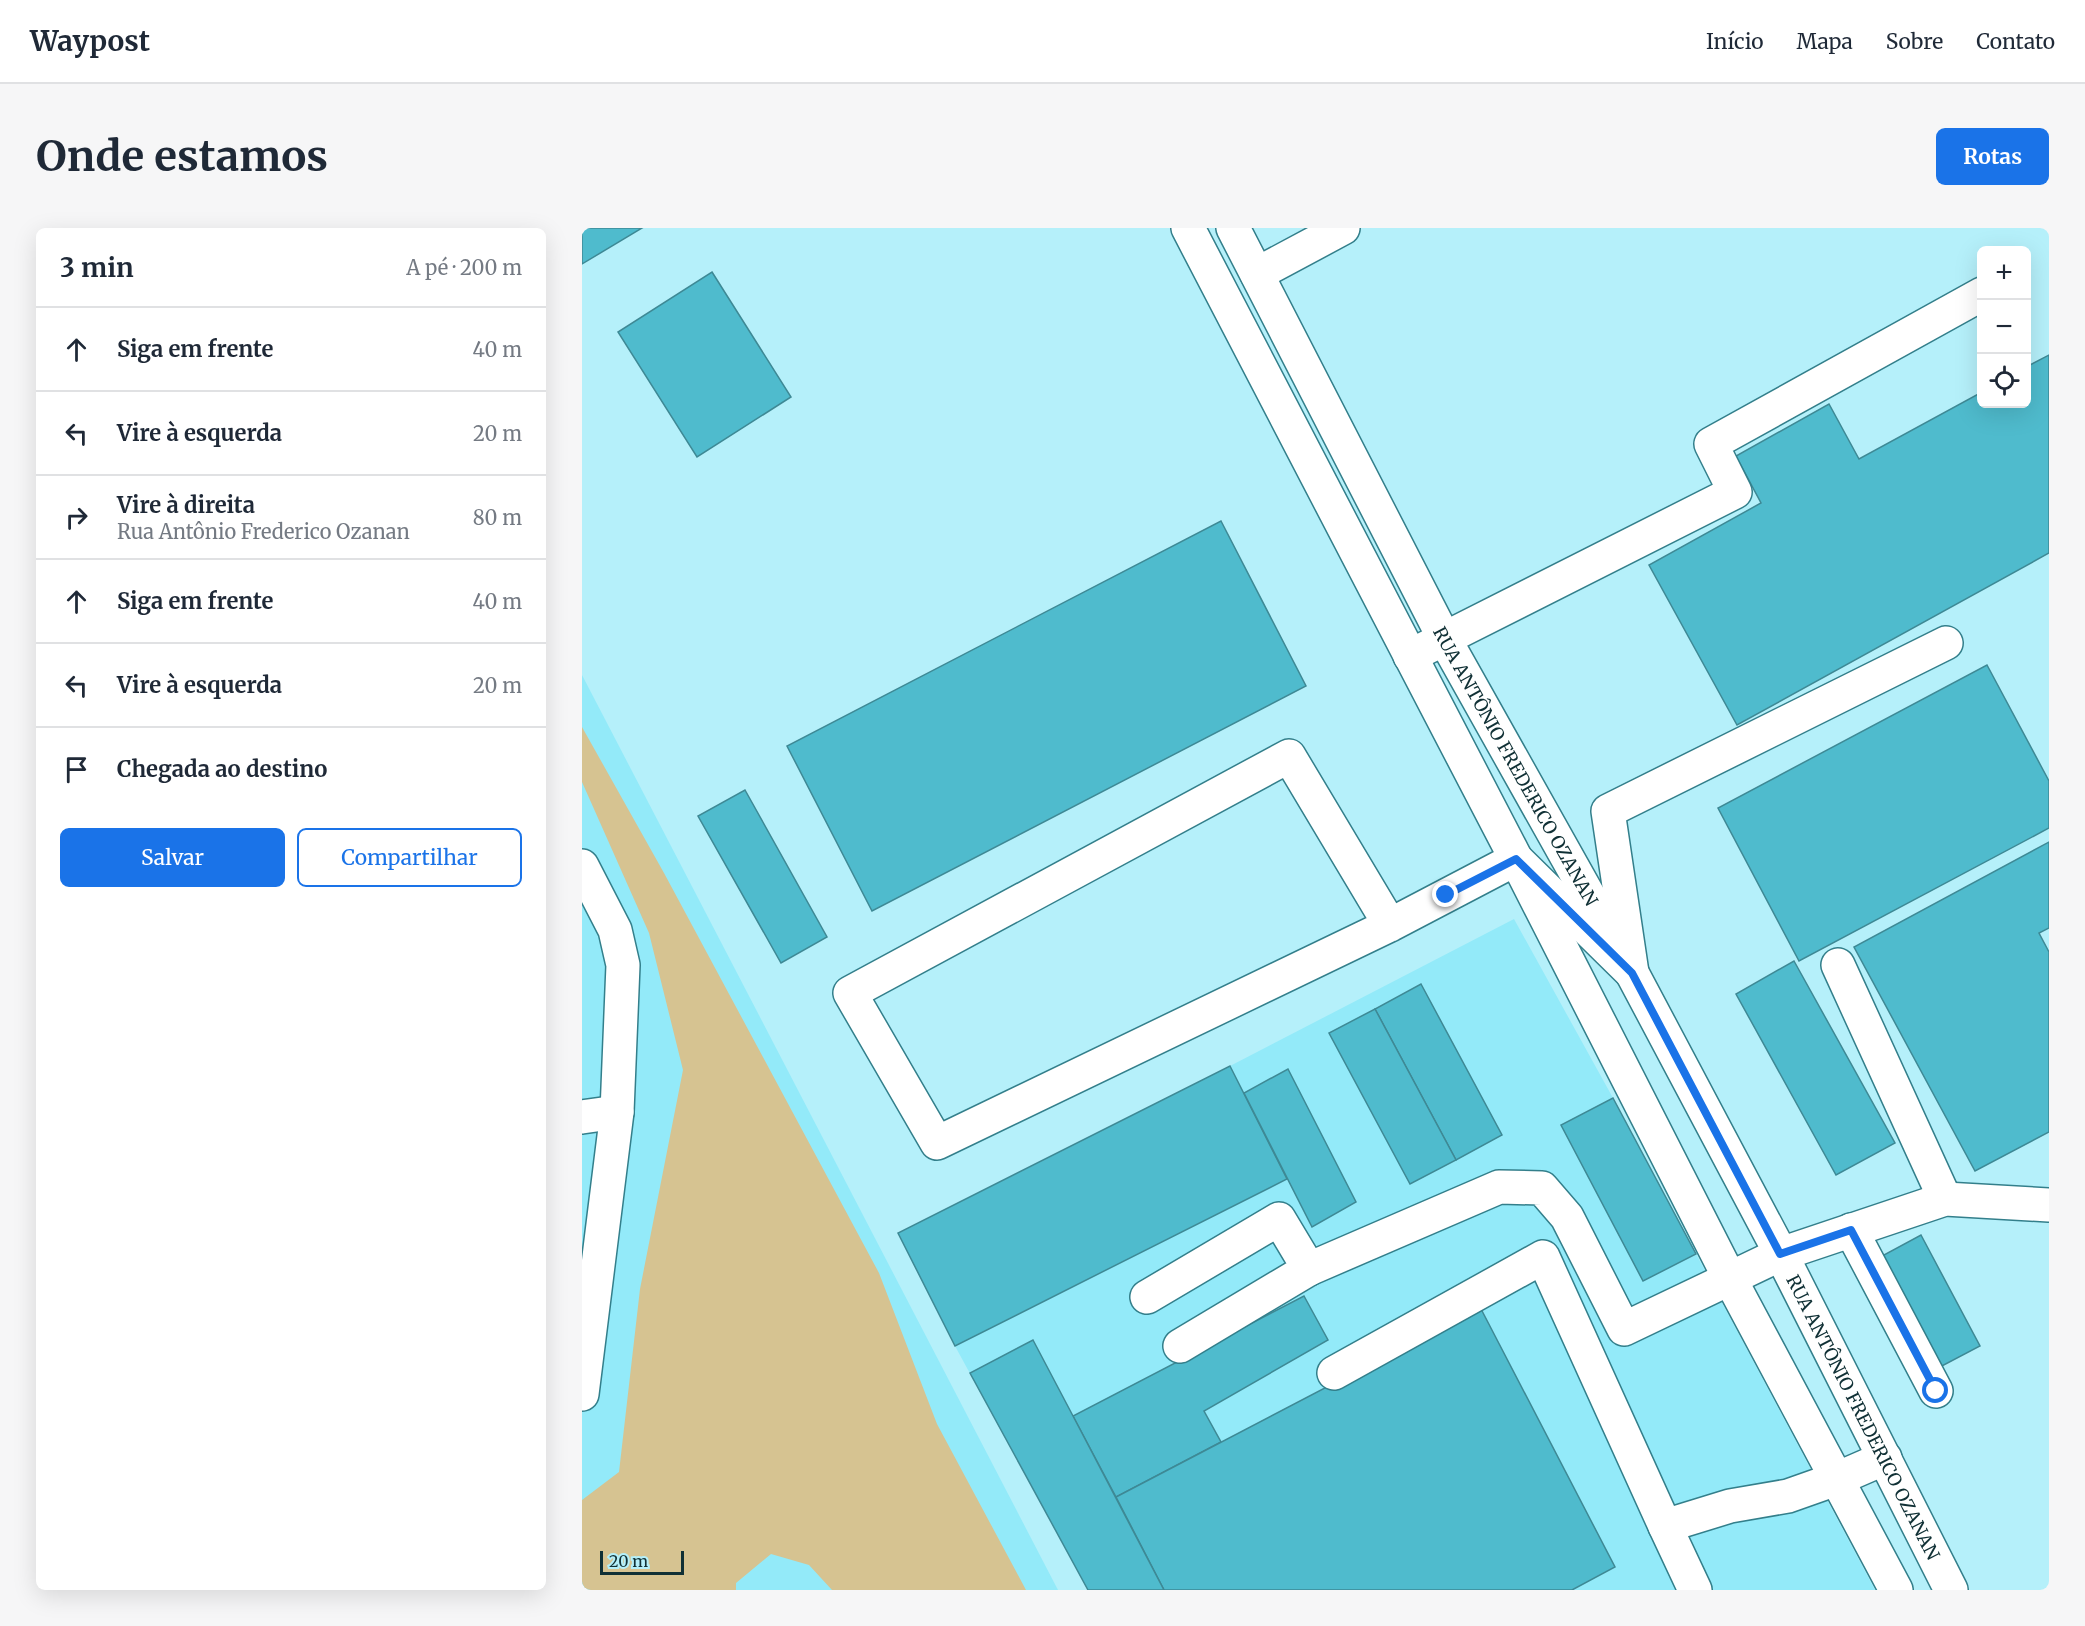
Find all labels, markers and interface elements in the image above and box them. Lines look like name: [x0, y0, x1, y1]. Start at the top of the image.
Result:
text: Waypost: [30, 23, 150, 59]
text: Início: [1706, 28, 1764, 55]
text: Mapa: [1797, 28, 1853, 55]
text: Sobre: [1886, 28, 1943, 55]
text: Contato: [1976, 28, 2055, 55]
button: Rotas: [1936, 128, 2049, 185]
text: Onde estamos: [36, 130, 328, 182]
map controls: [1977, 246, 2031, 408]
button: +: [1977, 246, 2031, 300]
text: 3 min: [60, 251, 134, 284]
text: A pé · 200 m: [406, 255, 522, 280]
button: −: [1977, 300, 2031, 354]
icon: ahead: [60, 333, 93, 366]
text: Siga em frente: [117, 335, 273, 363]
text: 40 m: [472, 337, 522, 362]
button: locate: [1977, 354, 2031, 408]
icon: left: [60, 417, 93, 450]
text: Vire à esquerda: [117, 419, 282, 447]
text: 20 m: [473, 421, 522, 446]
text: Vire à direita: [117, 491, 255, 519]
icon: right: [60, 501, 93, 534]
text: 80 m: [473, 505, 522, 530]
text: Rua Antônio Frederico Ozanan: [117, 519, 410, 544]
icon: ahead: [60, 585, 93, 618]
text: Siga em frente: [117, 587, 273, 615]
text: 40 m: [472, 589, 522, 614]
street label: RUA ANTÔNIO FREDERICO OZANAN: [1429, 623, 1603, 910]
icon: left: [60, 669, 93, 702]
text: Vire à esquerda: [117, 671, 282, 699]
text: 20 m: [473, 673, 522, 698]
icon: arrive: [60, 753, 93, 786]
text: Chegada ao destino: [117, 755, 327, 783]
button: Salvar: [60, 828, 285, 887]
button: Compartilhar: [297, 828, 522, 887]
route end: [1432, 881, 1458, 907]
street label: RUA ANTÔNIO FREDERICO OZANAN: [1782, 1271, 1945, 1563]
route start: [1922, 1377, 1948, 1403]
scale bar: [600, 1548, 684, 1576]
text: 20 m: [609, 1551, 648, 1571]

